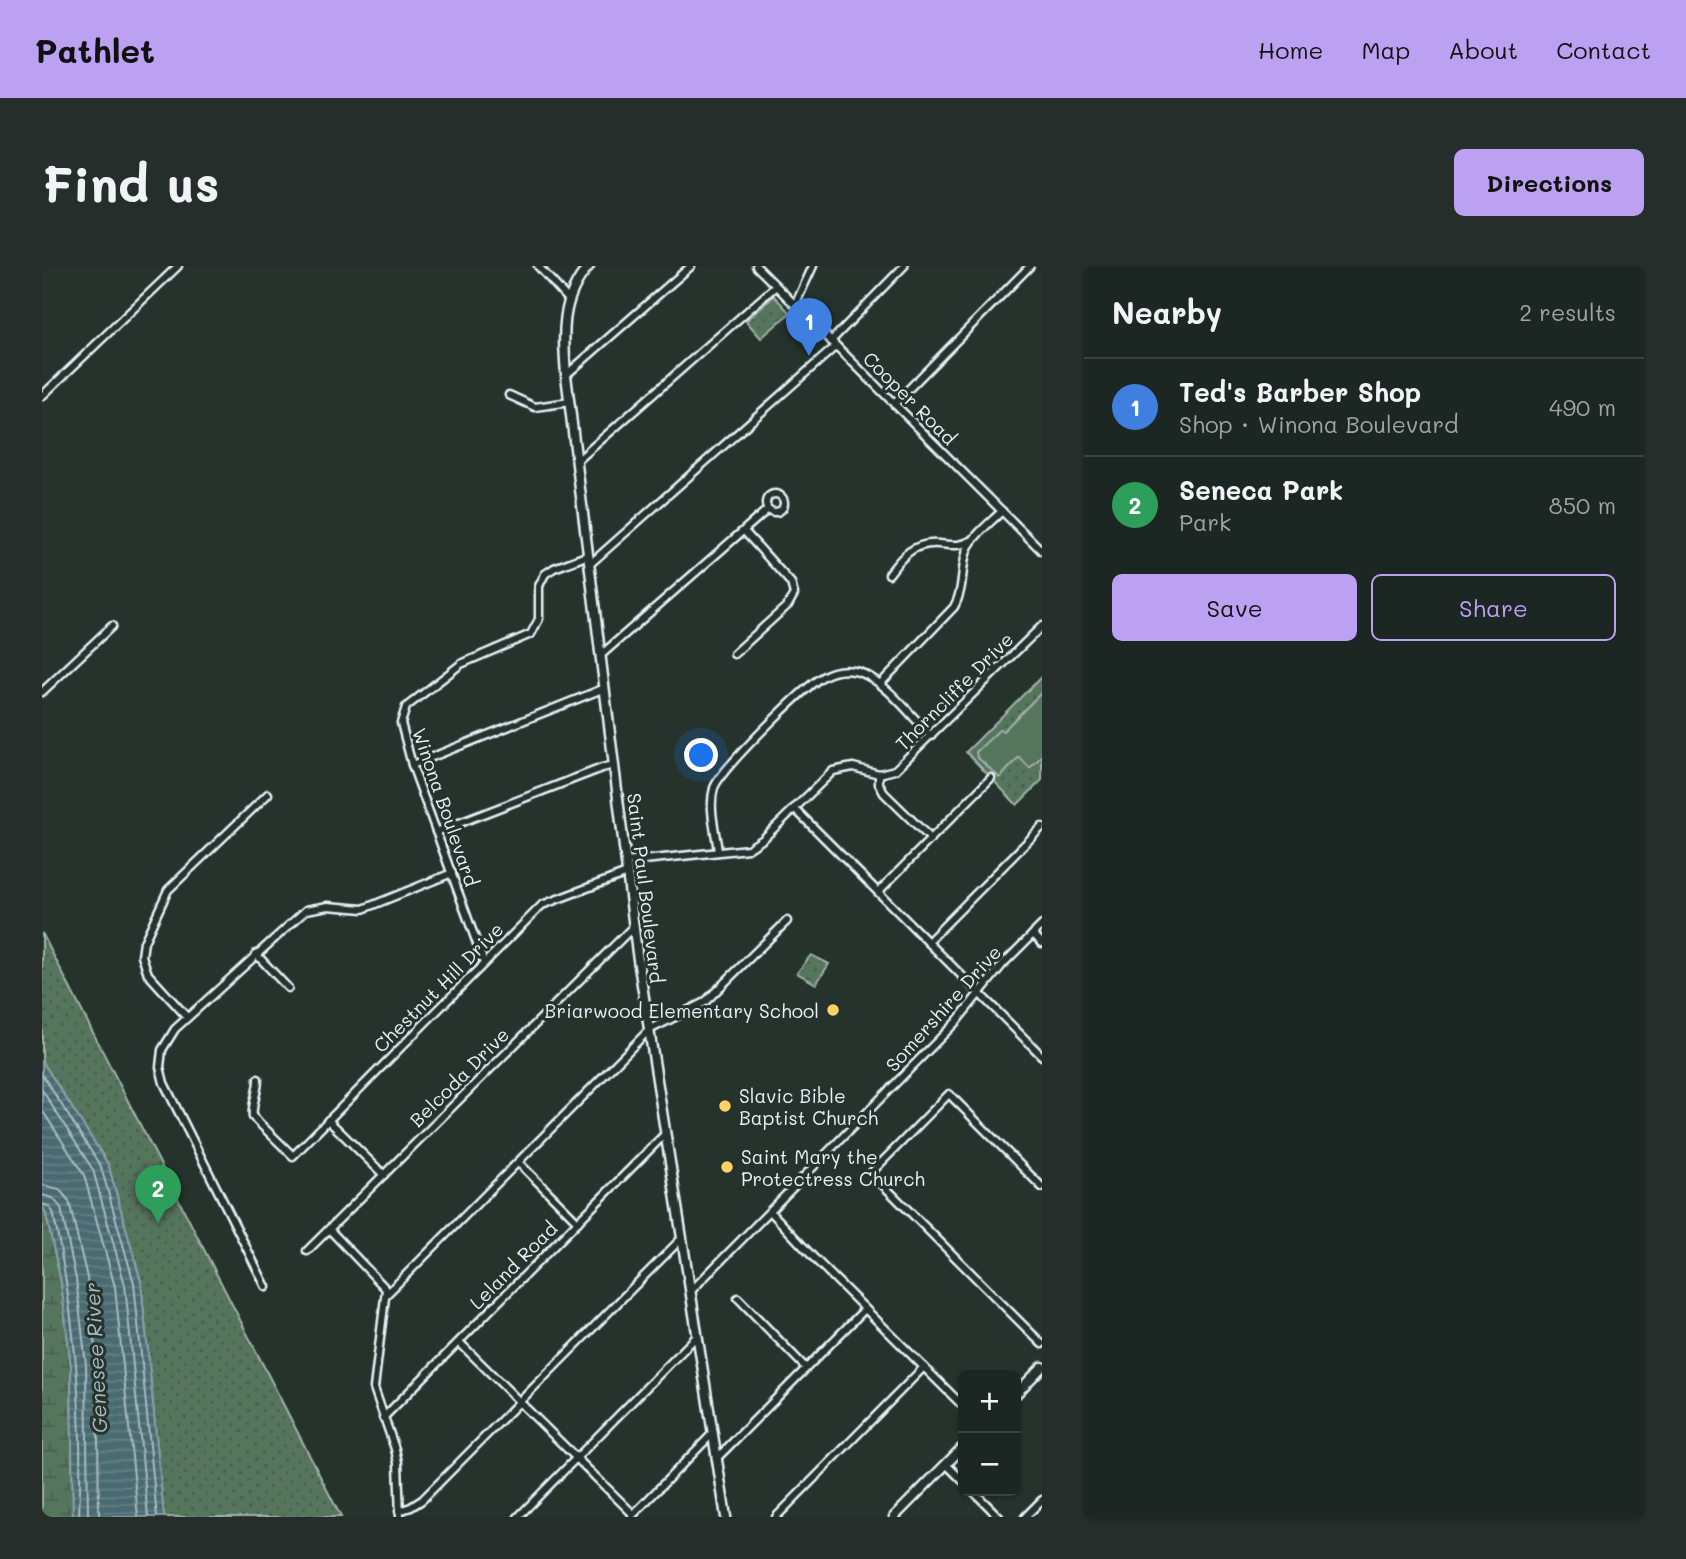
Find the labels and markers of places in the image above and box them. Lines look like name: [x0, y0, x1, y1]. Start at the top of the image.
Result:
pin: 1: [786, 298, 832, 356]
place label: Briarwood Elementary School: [545, 998, 819, 1023]
marker: Briarwood Elementary School: [825, 1002, 841, 1018]
place label: Slavic Bible Baptist Church: [739, 1083, 878, 1130]
marker: Slavic Bible Baptist Church: [717, 1098, 733, 1114]
place label: Saint Mary the Protectress Church: [741, 1144, 925, 1191]
marker: Saint Mary the Protectress Church: [719, 1159, 735, 1175]
pin: 2: [135, 1165, 181, 1223]

